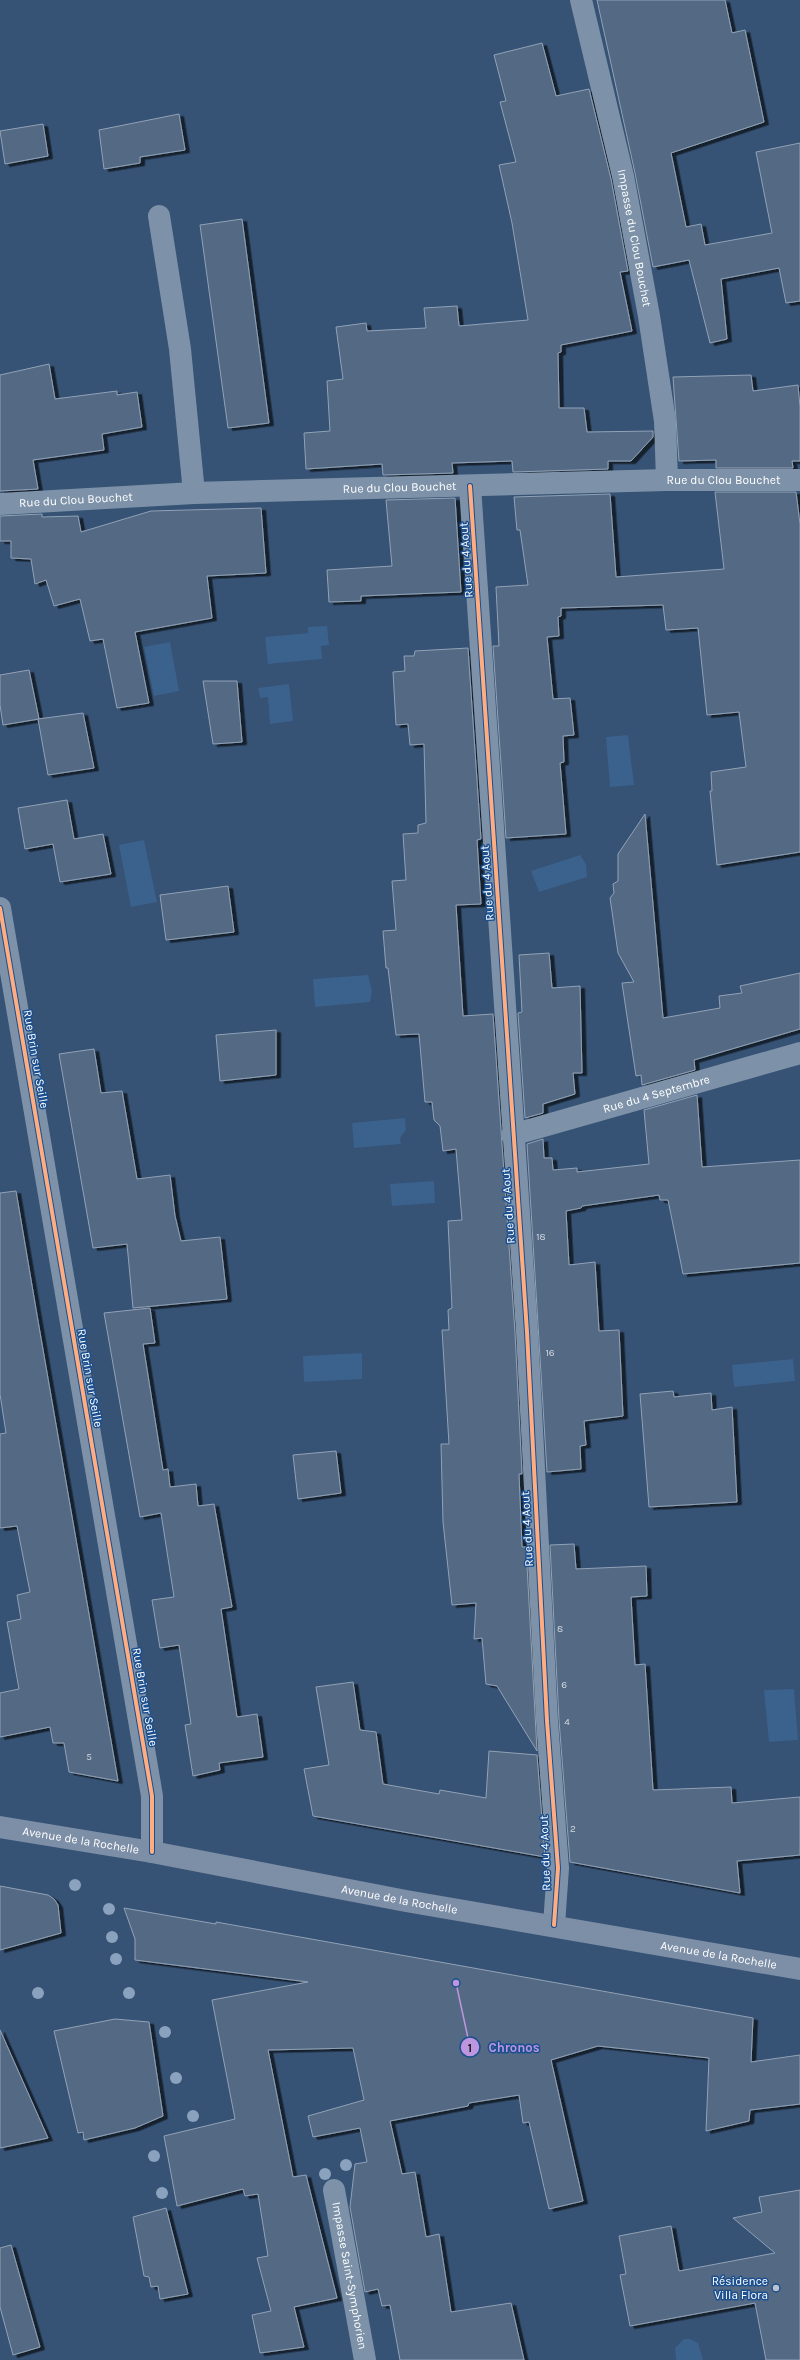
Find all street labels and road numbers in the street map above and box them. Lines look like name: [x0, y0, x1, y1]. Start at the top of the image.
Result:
street label: Impasse du Clou Bouchet: [615, 168, 654, 309]
street label: Rue du Clou Bouchet: [667, 473, 781, 487]
street label: Rue du Clou Bouchet: [343, 479, 457, 496]
street label: Rue du Clou Bouchet: [19, 489, 134, 510]
street label: Rue du 4 Aout: [456, 521, 476, 598]
street label: Rue du 4 Aout: [477, 844, 497, 921]
street label: Rue Brin sur Seille: [20, 1009, 52, 1109]
street label: Rue du 4 Septembre: [601, 1072, 711, 1116]
street label: Rue du 4 Aout: [498, 1167, 518, 1244]
street label: Rue Brin sur Seille: [74, 1328, 106, 1428]
street label: Rue du 4 Aout: [518, 1490, 536, 1567]
street label: Rue Brin sur Seille: [129, 1647, 161, 1747]
street label: Rue du 4 Aout: [537, 1814, 553, 1891]
street label: Avenue de la Rochelle: [22, 1824, 140, 1857]
street label: Avenue de la Rochelle: [340, 1882, 459, 1917]
street label: Avenue de la Rochelle: [659, 1938, 778, 1972]
street label: Impasse Saint-Symphorien: [329, 2201, 370, 2350]

